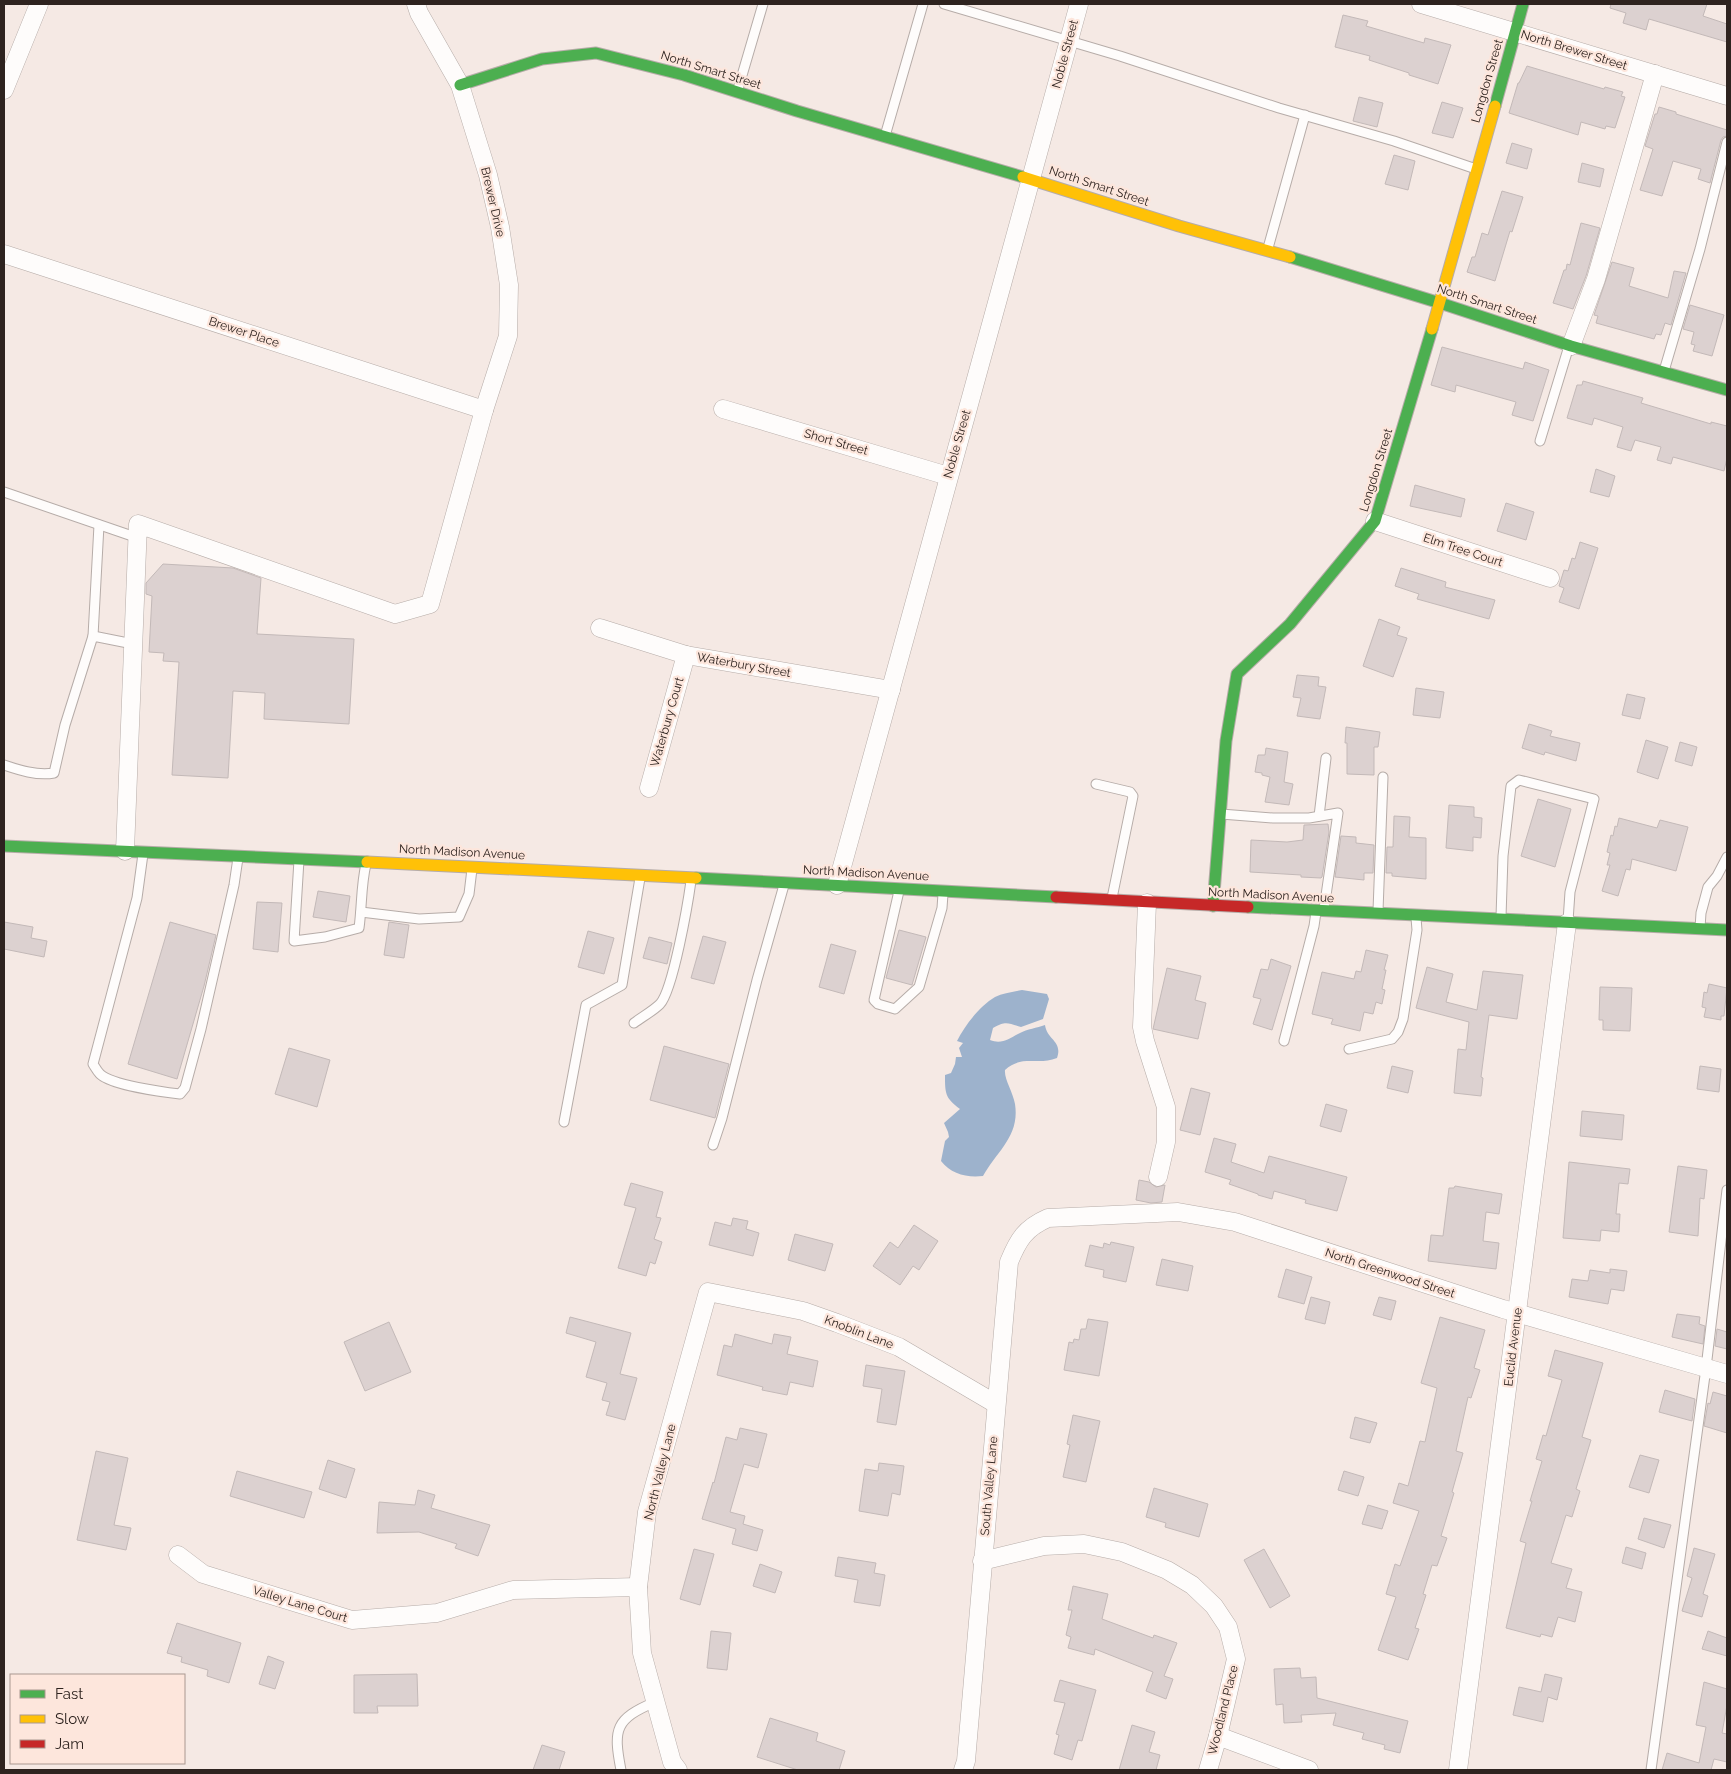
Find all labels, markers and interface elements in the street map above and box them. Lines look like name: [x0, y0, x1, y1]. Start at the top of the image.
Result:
street label: Noble Street: [1049, 18, 1081, 90]
street label: North Brewer Street: [1519, 27, 1629, 73]
street label: Longdon Street: [1468, 38, 1506, 124]
street label: North Smart Street: [659, 48, 763, 92]
street label: North Smart Street: [1047, 163, 1151, 209]
street label: Brewer Drive: [478, 166, 508, 238]
street label: North Smart Street: [1435, 281, 1539, 327]
street label: Brewer Place: [207, 314, 281, 350]
street label: Noble Street: [941, 408, 973, 480]
street label: Short Street: [802, 426, 870, 458]
street label: Longdon Street: [1357, 427, 1395, 513]
street label: Elm Tree Court: [1422, 531, 1504, 569]
street label: Waterbury Street: [696, 650, 792, 680]
street label: Waterbury Court: [648, 676, 686, 768]
street label: North Madison Avenue: [399, 842, 525, 862]
street label: North Madison Avenue: [803, 863, 929, 883]
street label: North Madison Avenue: [1208, 885, 1334, 905]
street label: North Greenwood Street: [1323, 1245, 1457, 1301]
street label: Euclid Avenue: [1501, 1307, 1525, 1387]
street label: Knoblin Lane: [823, 1312, 895, 1352]
street label: North Valley Lane: [641, 1423, 679, 1521]
street label: South Valley Lane: [978, 1436, 1000, 1536]
street label: Valley Lane Court: [251, 1583, 349, 1625]
street label: Woodland Place: [1205, 1664, 1241, 1756]
legend: [10, 1674, 185, 1764]
text: Fast: [55, 1685, 83, 1703]
text: Slow: [55, 1710, 89, 1728]
text: Jam: [55, 1735, 84, 1753]

